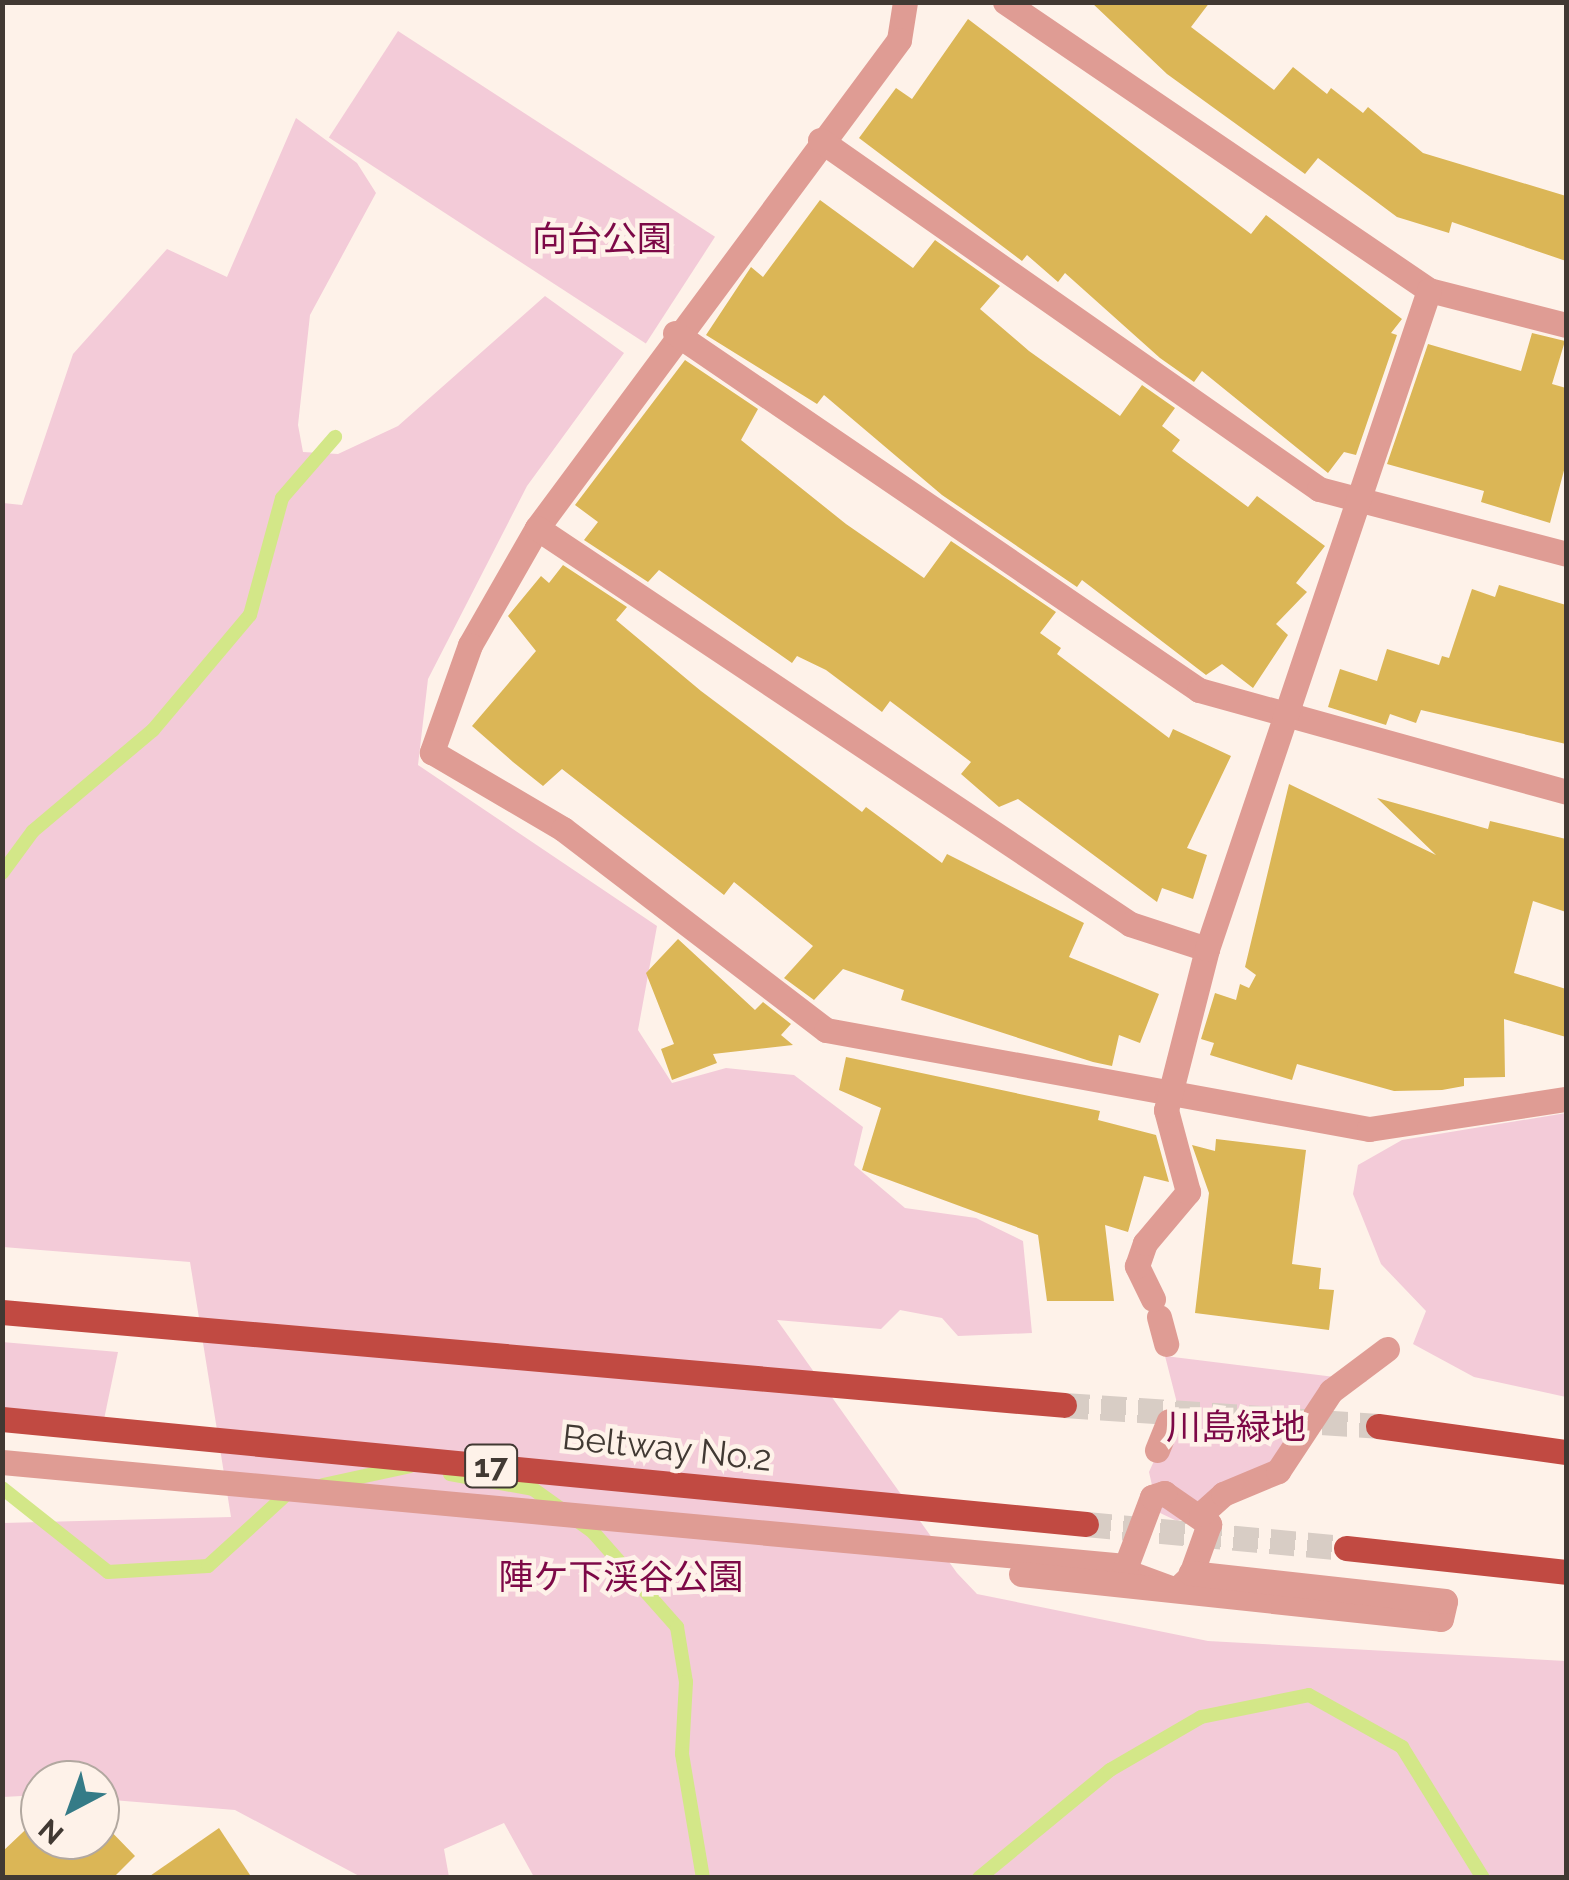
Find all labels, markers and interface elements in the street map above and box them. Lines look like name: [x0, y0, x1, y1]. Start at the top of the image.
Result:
park label: 向台公園: [532, 218, 672, 260]
park label: 川島緑地: [1166, 1406, 1306, 1448]
street label: Beltway No.2: [560, 1416, 774, 1480]
road number: 17: [464, 1439, 518, 1493]
park label: 陣ケ下渓谷公園: [499, 1556, 743, 1598]
north arrow: [20, 1760, 120, 1860]
text: N: [32, 1812, 70, 1851]

